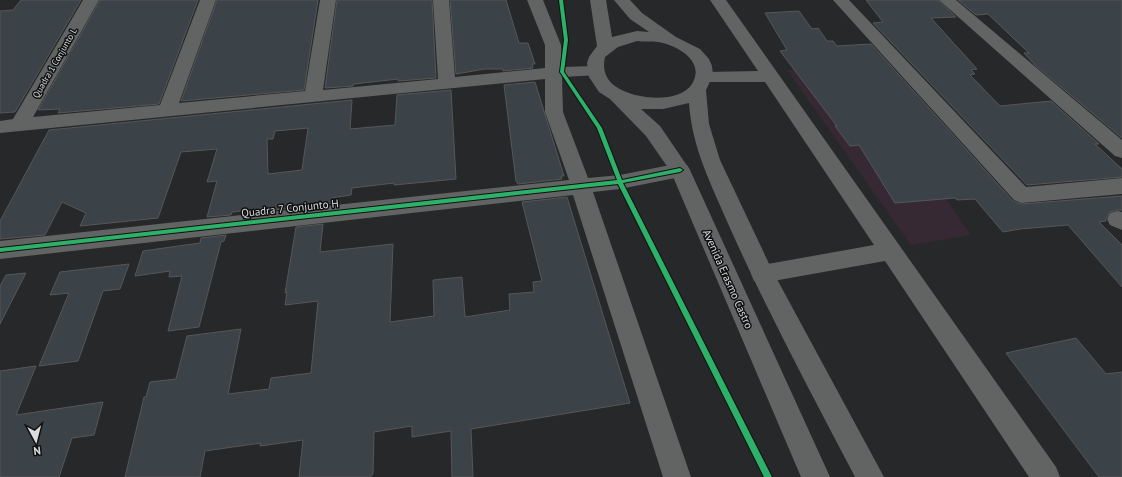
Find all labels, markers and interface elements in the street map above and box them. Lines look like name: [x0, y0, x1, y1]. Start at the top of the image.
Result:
street label: Quadra 1 Conjunto L: [30, 25, 79, 100]
street label: Quadra 7 Conjunto H: [241, 196, 339, 220]
street label: Avenida Erasmo Castro: [700, 227, 756, 331]
north arrow: [16, 421, 56, 461]
text: N: [33, 444, 42, 458]

